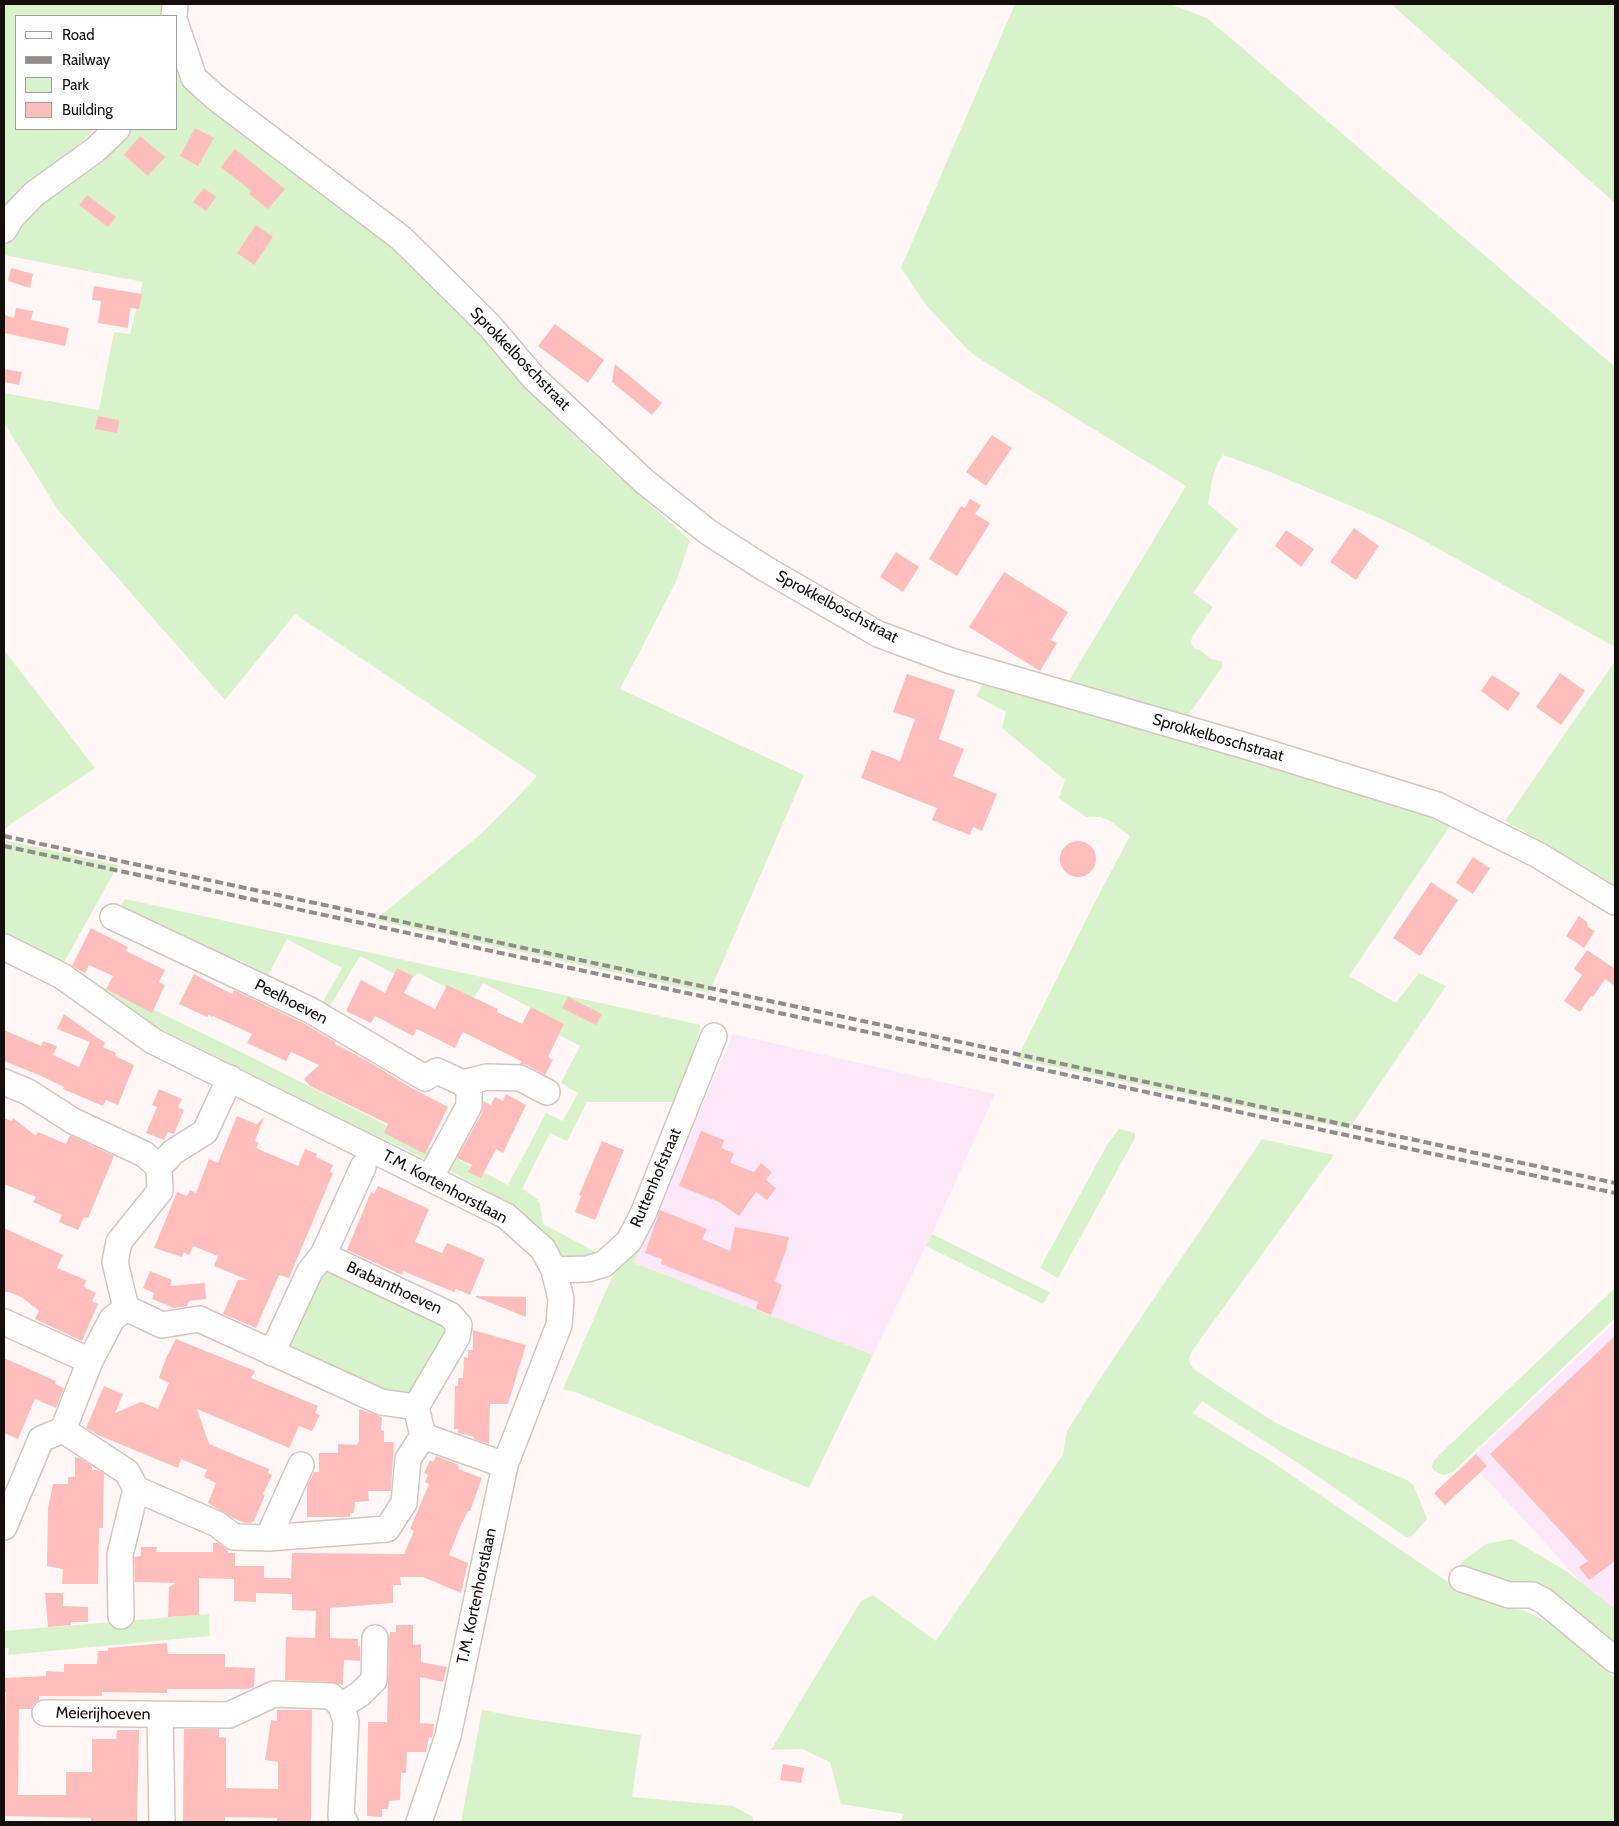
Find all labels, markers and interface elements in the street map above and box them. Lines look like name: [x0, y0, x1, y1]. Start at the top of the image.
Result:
legend: [15, 15, 178, 130]
text: Road: [62, 26, 95, 44]
text: Railway: [62, 51, 110, 69]
text: Park: [62, 76, 89, 94]
text: Building: [62, 101, 113, 119]
street label: Sprokkelboschstraat: [466, 304, 574, 414]
street label: Sprokkelboschstraat: [773, 567, 901, 647]
street label: Sprokkelboschstraat: [1150, 710, 1286, 766]
street label: Peelhoeven: [251, 975, 331, 1029]
street label: Ruttenhofstraat: [626, 1125, 686, 1231]
street label: T.M. Kortenhorstlaan: [379, 1146, 511, 1228]
street label: Brabanthoeven: [343, 1257, 445, 1319]
street label: T.M. Kortenhorstlaan: [453, 1526, 501, 1666]
street label: Meierijhoeven: [55, 1704, 151, 1724]

